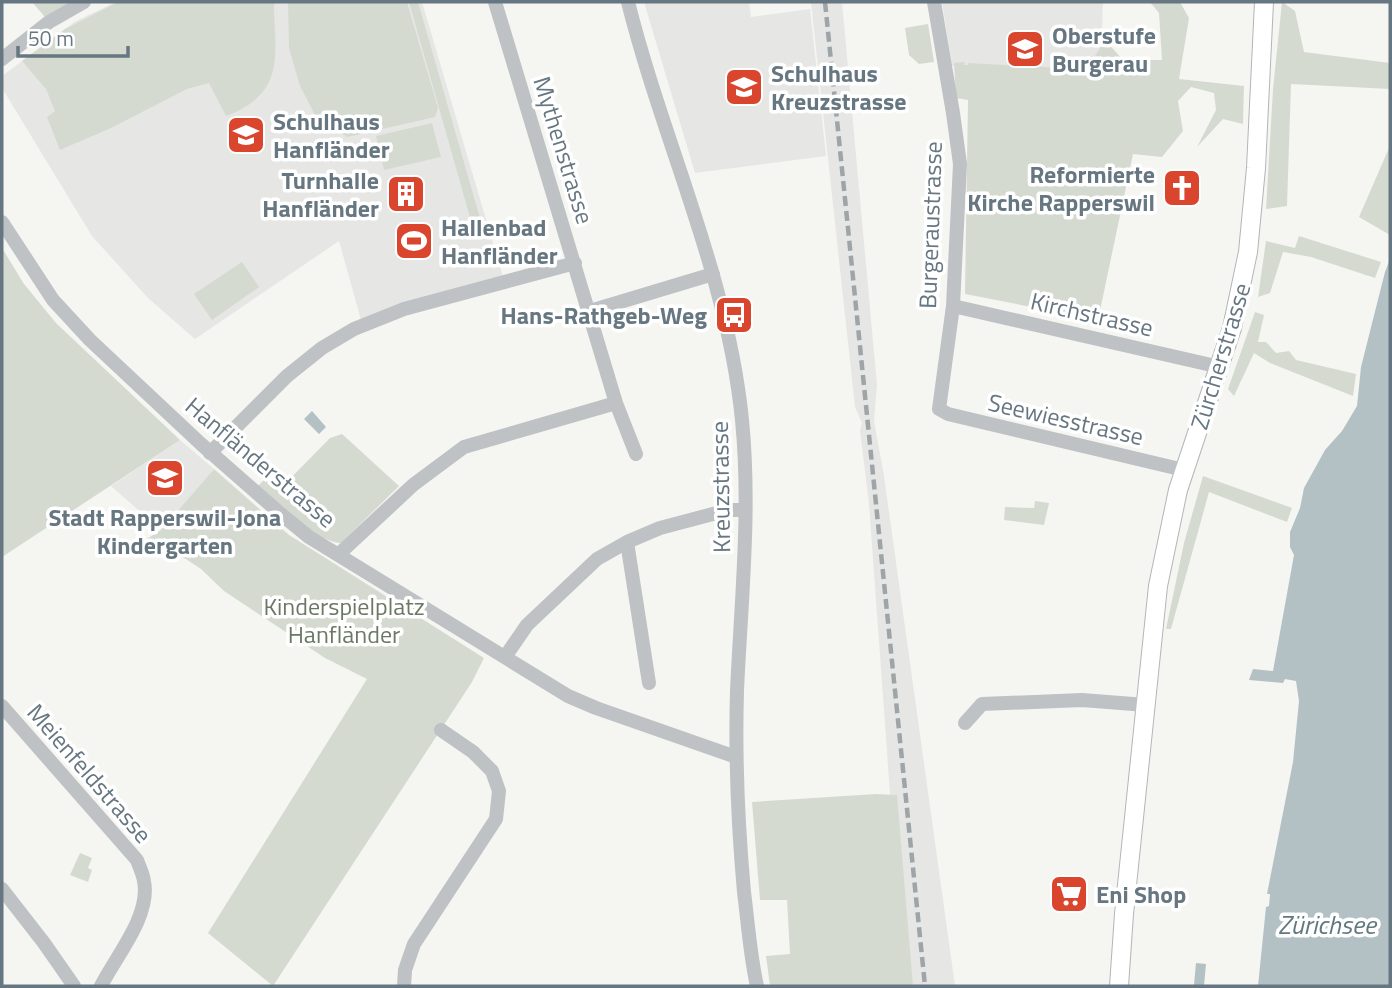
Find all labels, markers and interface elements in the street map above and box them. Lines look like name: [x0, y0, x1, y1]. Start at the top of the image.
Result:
scale bar: [18, 14, 128, 58]
place label: Oberstufe Burgerau: [1052, 17, 1156, 81]
text: 50 m: [28, 22, 74, 54]
school or university icon: Oberstufe Burgerau: [1004, 28, 1046, 70]
place label: Schulhaus Kreuzstrasse: [771, 55, 907, 119]
school or university icon: Schulhaus Kreuzstrasse: [723, 66, 765, 108]
street label: Mythenstrasse: [525, 72, 603, 228]
place label: Schulhaus Hanfländer: [273, 103, 390, 167]
school or university icon: Schulhaus Hanfländer: [225, 114, 267, 156]
street label: Burgeraustrasse: [909, 141, 951, 309]
place label: Reformierte Kirche Rapperswil: [967, 156, 1155, 220]
place label: Turnhalle Hanfländer: [262, 162, 379, 226]
church icon: Reformierte Kirche Rapperswil: [1161, 167, 1203, 209]
building icon: Turnhalle Hanfländer: [385, 173, 427, 215]
place label: Hallenbad Hanfländer: [441, 209, 558, 273]
sports icon: Hallenbad Hanfländer: [393, 220, 435, 262]
street label: Zürcherstrasse: [1181, 278, 1259, 434]
street label: Kirchstrasse: [1027, 282, 1157, 346]
bus stop icon: Hans-Rathgeb-Weg: [713, 294, 755, 336]
place label: Hans-Rathgeb-Weg: [501, 297, 707, 333]
street label: Seewiesstrasse: [985, 384, 1147, 454]
street label: Hanfländerstrasse: [178, 388, 344, 536]
street label: Kreuzstrasse: [701, 421, 739, 553]
school or university icon: Stadt Rapperswil-Jona Kindergarten: [144, 457, 186, 499]
place label: Stadt Rapperswil-Jona Kindergarten: [49, 499, 281, 563]
park label: Kinderspielplatz Hanfländer: [263, 588, 425, 652]
street label: Meienfeldstrasse: [19, 695, 161, 851]
supermarket icon: Eni Shop: [1048, 873, 1090, 915]
place label: Eni Shop: [1096, 876, 1186, 912]
water label: Zürichsee: [1278, 905, 1378, 944]

